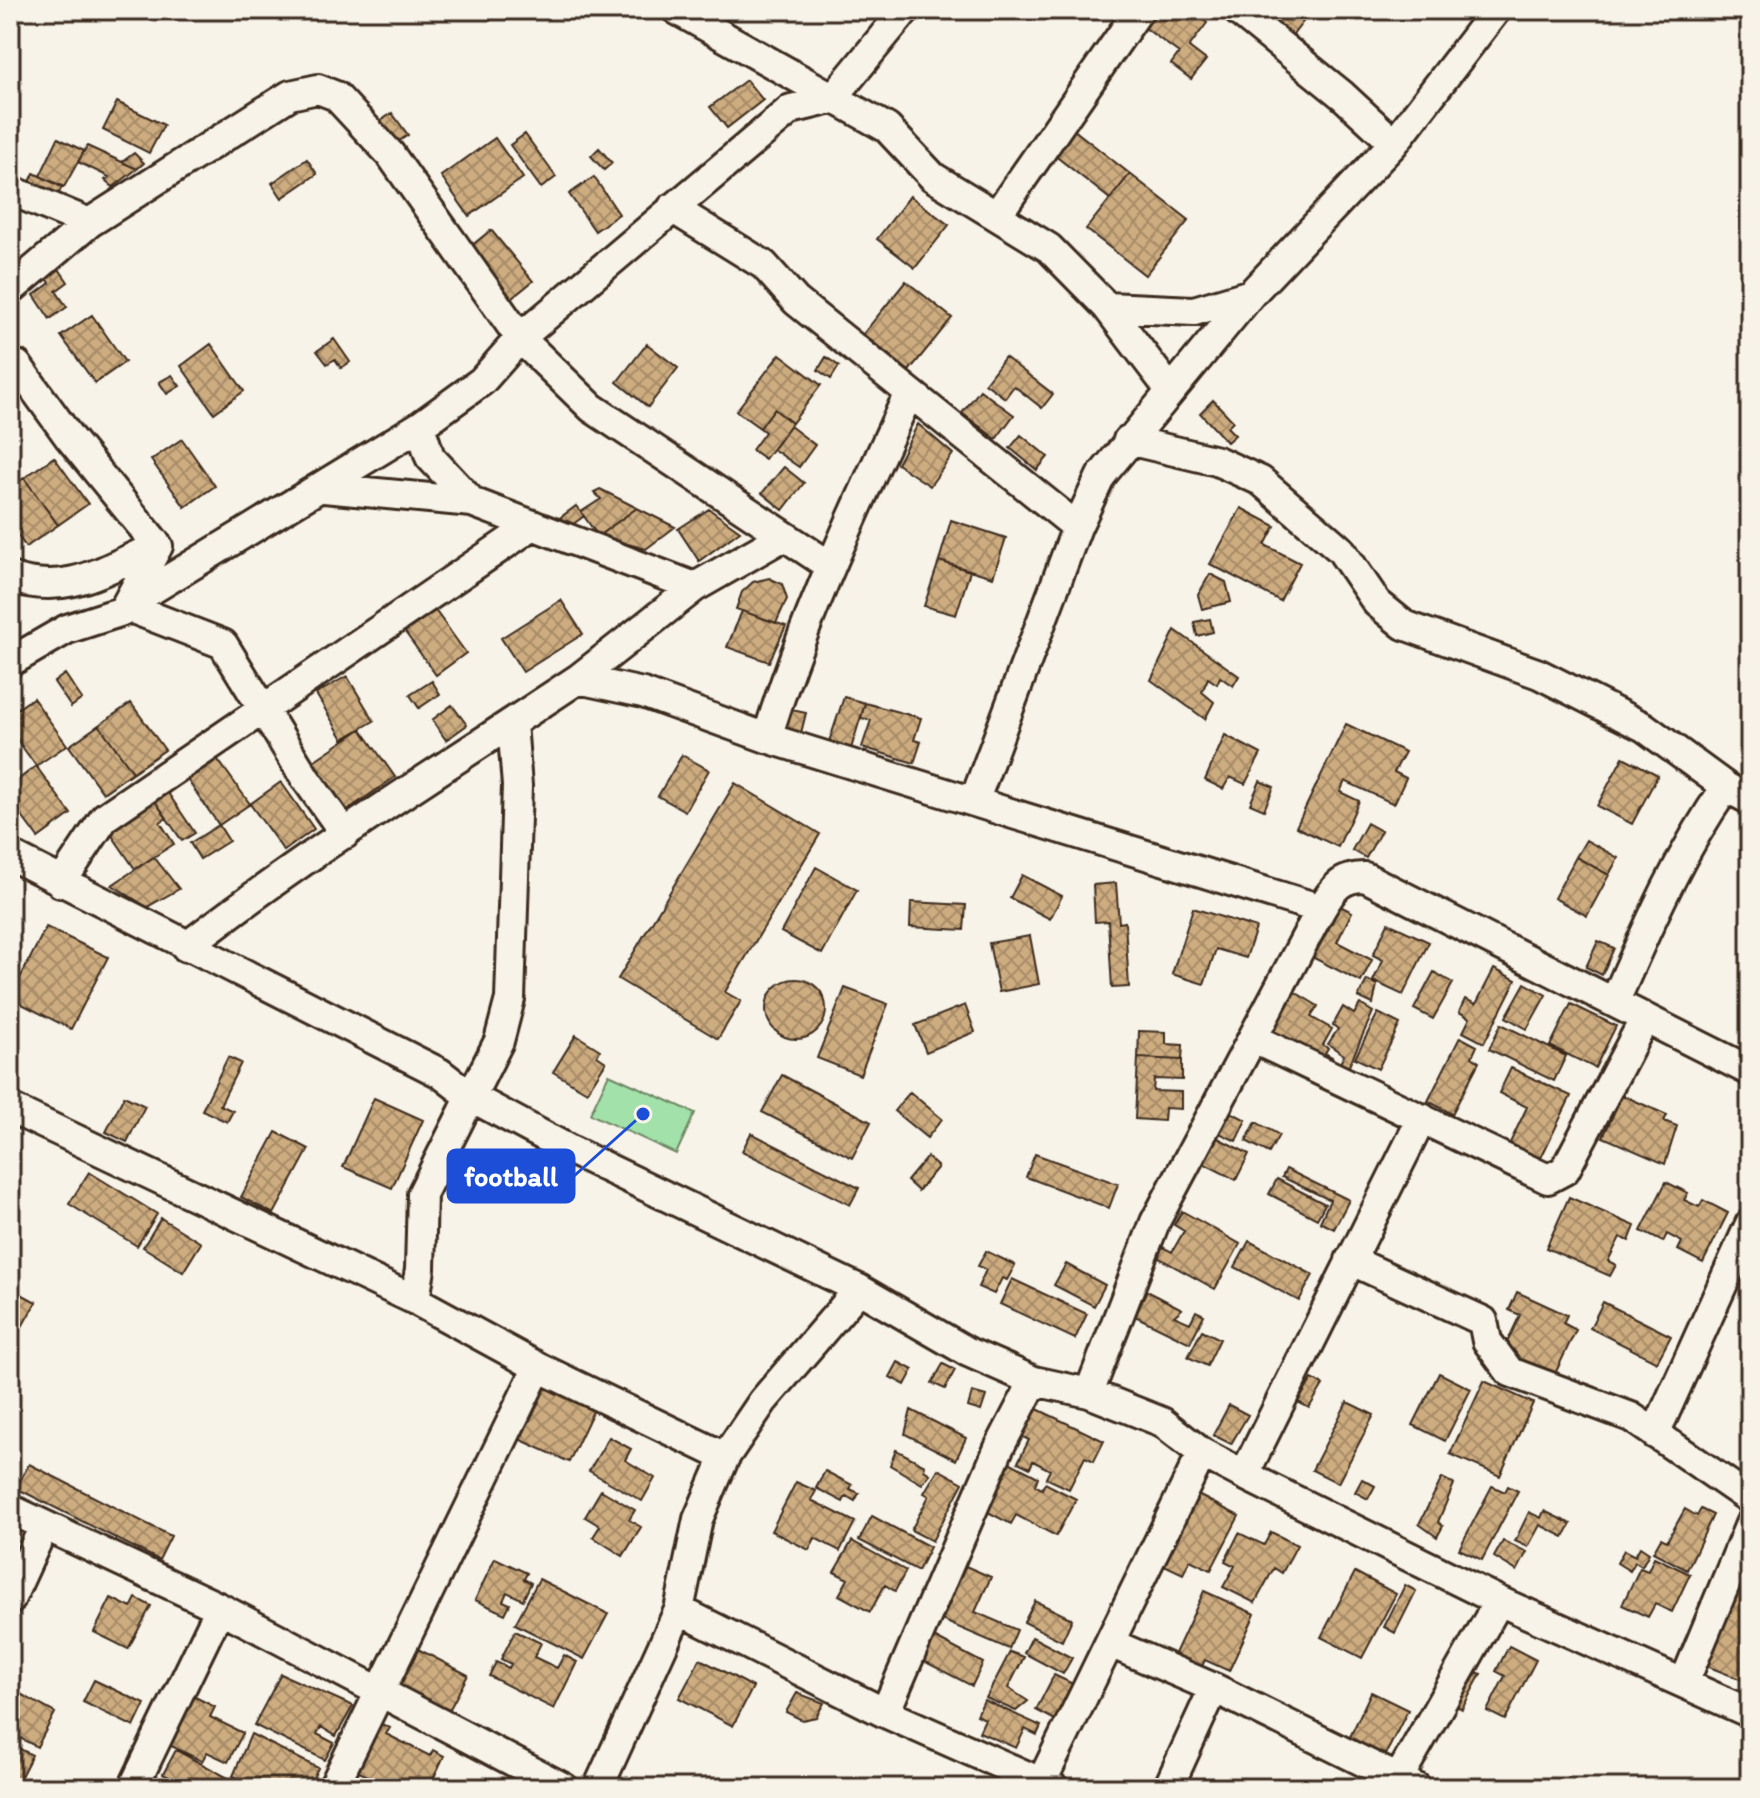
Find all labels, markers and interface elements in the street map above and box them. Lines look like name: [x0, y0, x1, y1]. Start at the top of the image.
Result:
callout: football: [448, 1150, 574, 1202]
text: football: [464, 1159, 558, 1193]

